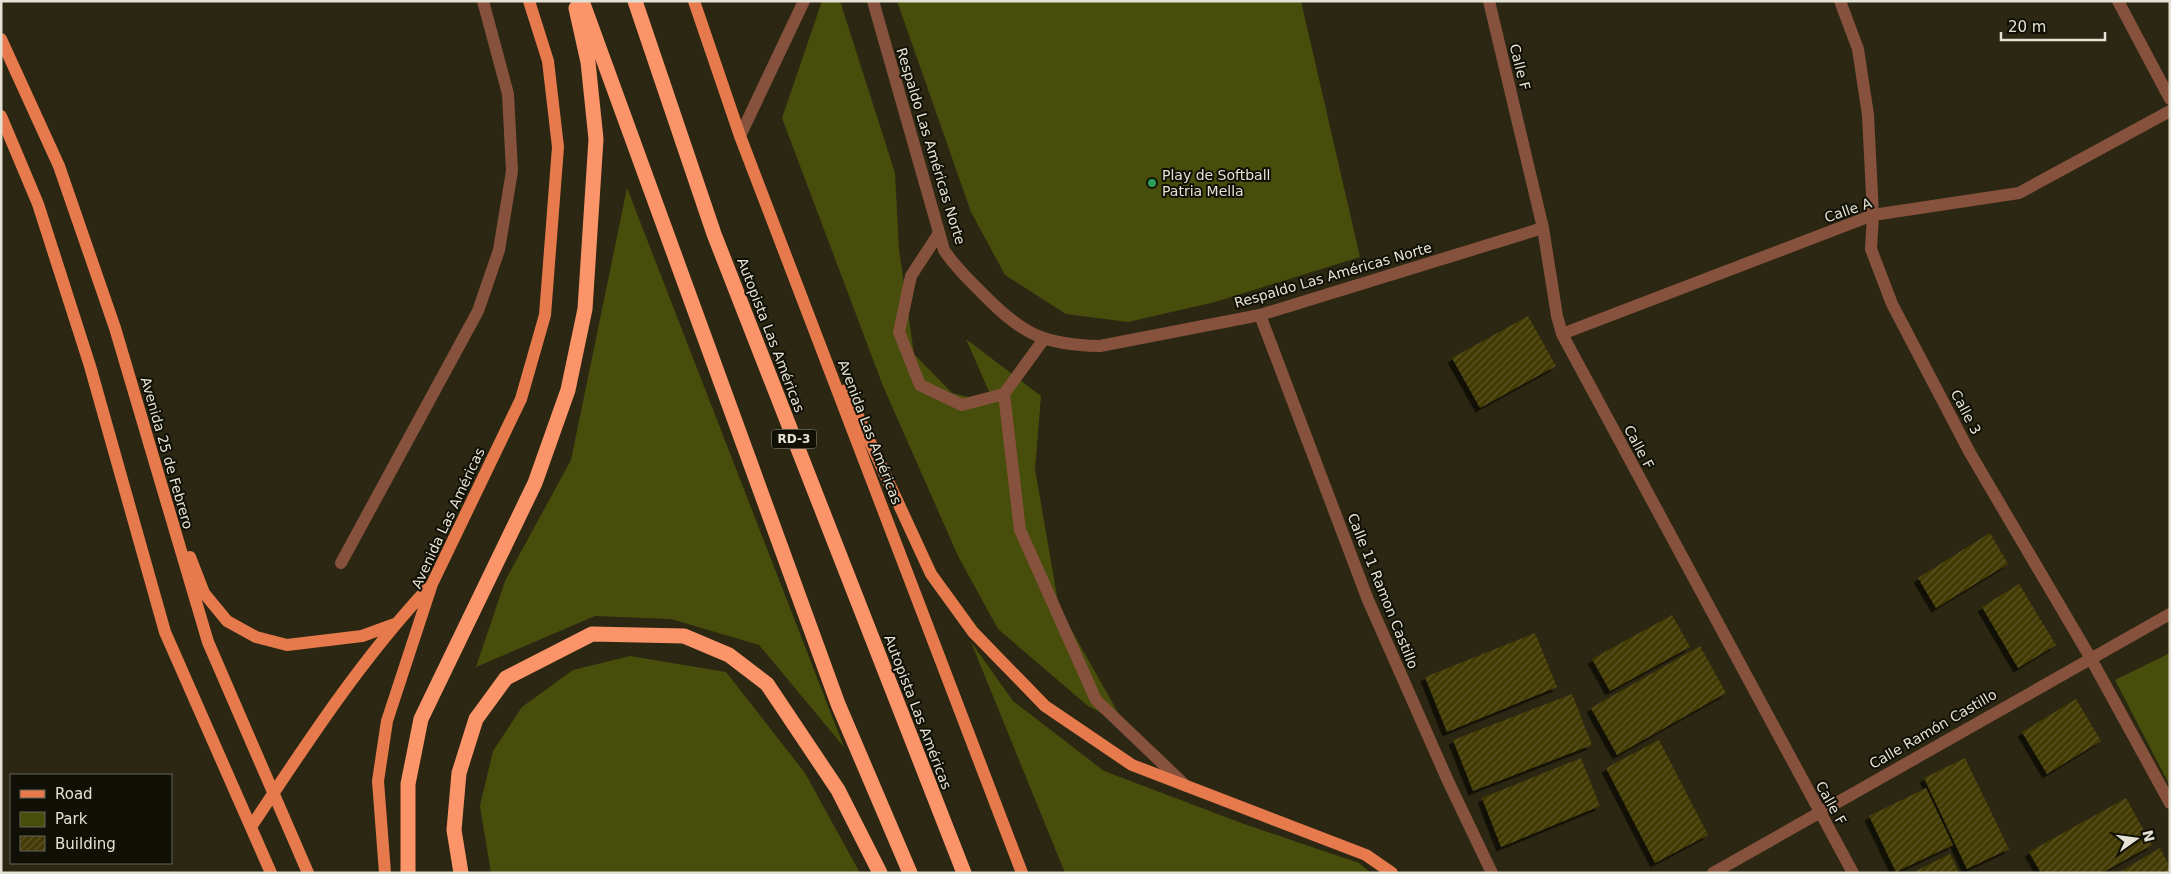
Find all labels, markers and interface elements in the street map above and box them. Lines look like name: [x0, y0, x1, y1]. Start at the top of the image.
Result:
scale bar: [2001, 10, 2105, 42]
text: 20 m: [2008, 18, 2046, 36]
street label: Calle F: [1507, 42, 1533, 92]
street label: Respaldo Las Américas Norte: [893, 46, 969, 246]
place label: Play de Softball Patria Mella: [1162, 167, 1270, 199]
marker: Play de Softball Patria Mella: [1146, 177, 1158, 189]
street label: Calle A: [1822, 194, 1874, 226]
street label: Respaldo Las Américas Norte: [1232, 239, 1434, 311]
street label: Autopista Las Américas: [734, 255, 808, 415]
street label: Avenida Las Américas: [835, 357, 905, 507]
street label: Avenida 25 de Febrero: [138, 375, 196, 531]
street label: Calle 3: [1948, 387, 1984, 437]
street label: Calle F: [1621, 422, 1657, 472]
road number: RD-3: [772, 429, 816, 448]
street label: Avenida Las Américas: [408, 445, 488, 591]
street label: Calle 11 Ramon Castillo: [1344, 511, 1422, 671]
street label: Autopista Las Américas: [881, 632, 955, 792]
street label: Calle Ramón Castillo: [1867, 686, 1999, 772]
legend: [10, 774, 172, 864]
street label: Calle F: [1813, 778, 1849, 828]
text: Road: [55, 785, 93, 803]
text: Park: [55, 810, 88, 828]
north arrow: [2111, 814, 2161, 864]
text: N: [2139, 828, 2158, 843]
text: Building: [55, 835, 116, 853]

